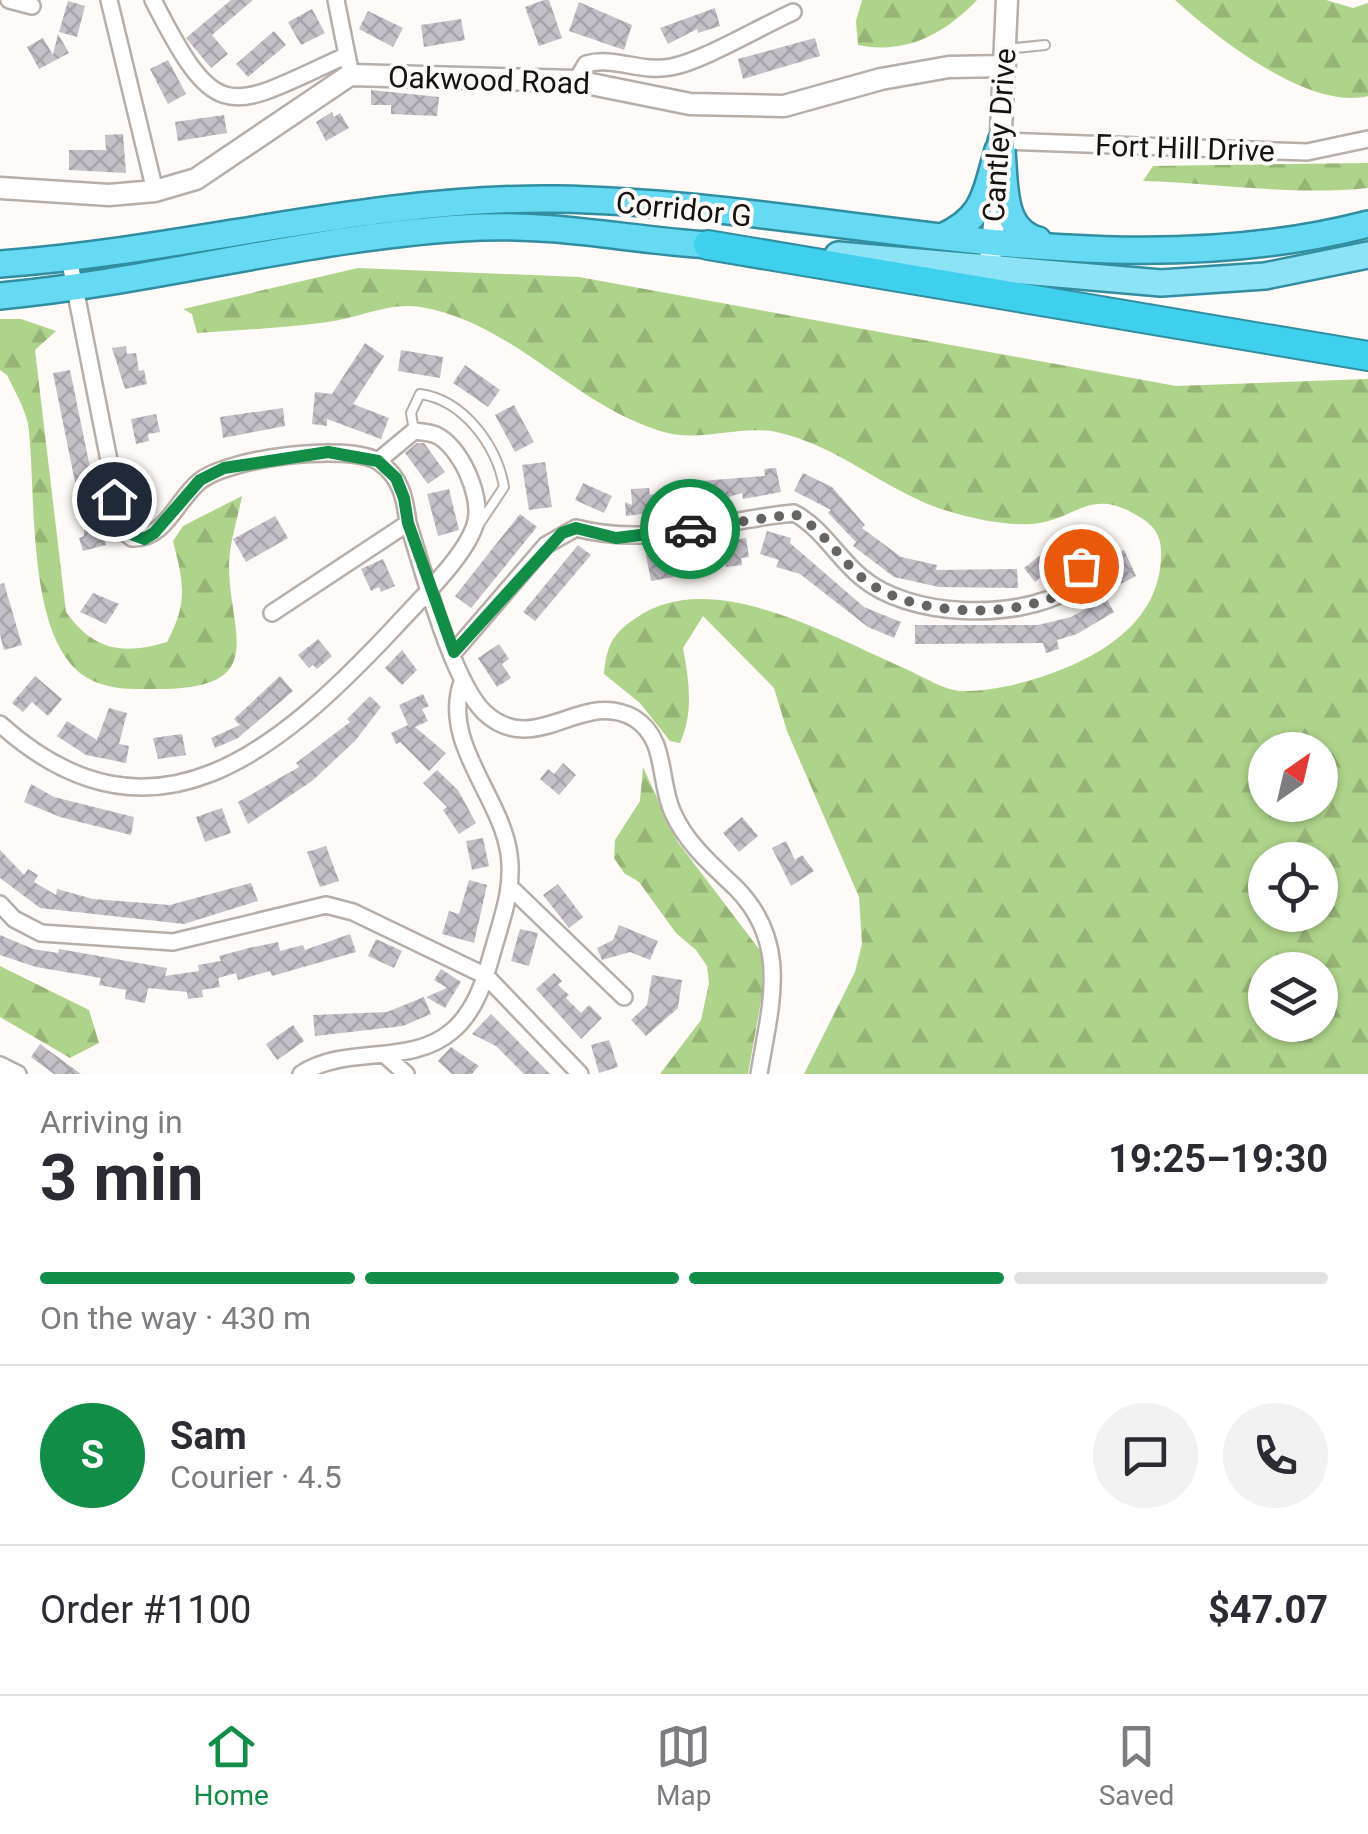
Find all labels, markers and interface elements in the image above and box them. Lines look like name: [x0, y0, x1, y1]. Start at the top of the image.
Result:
street label: Cantley Drive: [975, 47, 1023, 223]
street label: Oakwood Road: [387, 59, 591, 101]
street label: Fort Hill Drive: [1095, 127, 1275, 169]
street label: Corridor G: [614, 184, 754, 234]
pin: [72, 457, 157, 542]
icon: home: [87, 472, 142, 527]
courier: [640, 479, 740, 579]
icon: car: [663, 502, 718, 557]
pin: [1039, 524, 1124, 609]
icon: bag: [1054, 539, 1109, 594]
north arrow: [1248, 732, 1338, 822]
map controls: [1248, 732, 1338, 1042]
button: locate: [1248, 842, 1338, 932]
button: layers: [1248, 952, 1338, 1042]
text: Arriving in: [40, 1103, 183, 1141]
text: 19:25–19:30: [1108, 1137, 1328, 1181]
text: 3 min: [40, 1140, 203, 1216]
text: On the way · 430 m: [40, 1299, 311, 1337]
button: chat: [1093, 1403, 1198, 1508]
button: phone: [1223, 1403, 1328, 1508]
text: Sam: [170, 1414, 247, 1458]
text: S: [81, 1433, 104, 1477]
text: Courier · 4.5: [170, 1458, 342, 1496]
text: Order #1100: [40, 1588, 251, 1632]
text: $47.07: [1208, 1588, 1328, 1632]
tab: Home: [194, 1719, 269, 1812]
tab: Map: [656, 1719, 712, 1812]
tab: Saved: [1099, 1719, 1174, 1812]

